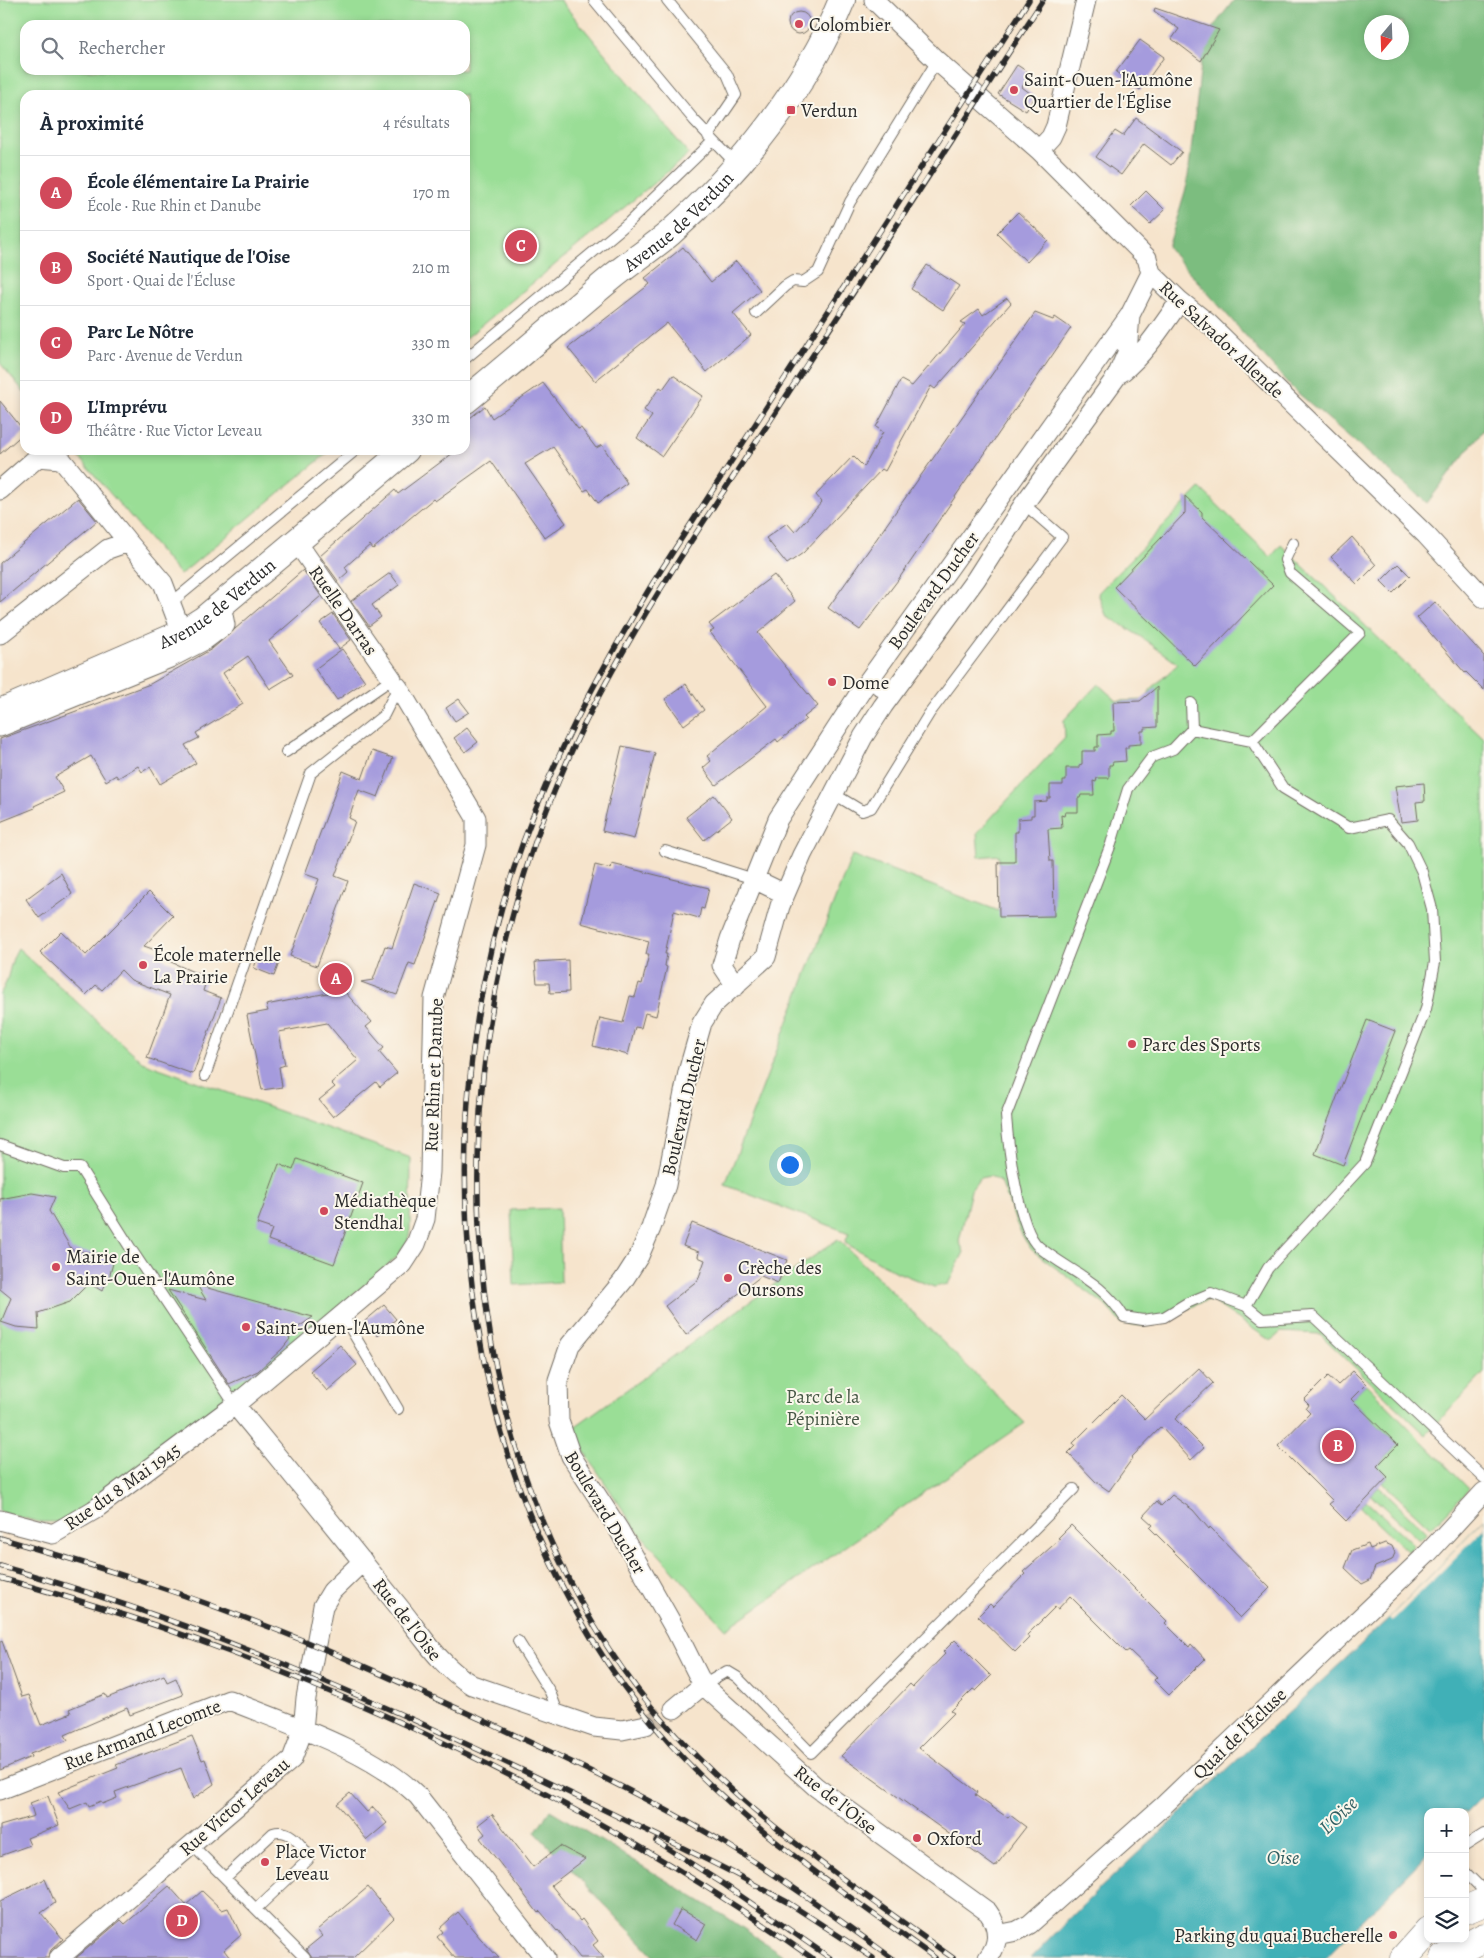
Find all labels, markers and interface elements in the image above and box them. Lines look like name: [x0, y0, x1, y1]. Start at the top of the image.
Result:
place label: Colombier: [809, 12, 891, 38]
north arrow: [1364, 15, 1409, 60]
marker: Colombier: [793, 18, 805, 30]
search box: [20, 20, 470, 75]
icon: search: [38, 34, 66, 62]
text: Rechercher: [78, 35, 165, 61]
place label: Saint-Ouen-l'Aumône Quartier de l'Église: [1024, 67, 1193, 115]
marker: Saint-Ouen-l'Aumône Quartier de l'Église: [1008, 84, 1020, 96]
place label: Verdun: [800, 98, 858, 124]
marker: Verdun: [785, 104, 797, 116]
text: À proximité: [40, 109, 144, 137]
text: 4 résultats: [383, 112, 450, 134]
street label: Avenue de Verdun: [617, 166, 740, 279]
text: École élémentaire La Prairie: [87, 169, 309, 195]
text: A: [51, 182, 61, 204]
text: 170 m: [413, 182, 450, 204]
text: École · Rue Rhin et Danube: [87, 195, 261, 217]
pin: C: [505, 227, 537, 265]
text: Société Nautique de l'Oise: [87, 244, 290, 270]
text: B: [51, 257, 61, 279]
text: 210 m: [412, 257, 450, 279]
text: Sport · Quai de l'Écluse: [87, 270, 235, 292]
street label: Rue Salvador Allende: [1153, 275, 1289, 405]
text: Parc Le Nôtre: [87, 319, 194, 345]
text: C: [51, 332, 61, 354]
text: 330 m: [412, 332, 450, 354]
text: Parc · Avenue de Verdun: [87, 345, 243, 367]
text: L'Imprévu: [87, 394, 167, 420]
text: D: [50, 407, 62, 429]
text: 330 m: [412, 407, 450, 429]
text: Théâtre · Rue Victor Leveau: [87, 420, 262, 442]
street label: Boulevard Ducher: [882, 526, 985, 655]
street label: Avenue de Verdun: [154, 553, 281, 656]
street label: Ruelle Darras: [303, 560, 384, 661]
place label: Dome: [842, 670, 889, 696]
marker: Dome: [826, 676, 838, 688]
place label: École maternelle La Prairie: [153, 942, 281, 990]
marker: École maternelle La Prairie: [137, 959, 149, 971]
pin: A: [320, 960, 352, 998]
street label: Rue Rhin et Danube: [418, 997, 450, 1153]
place label: Parc des Sports: [1142, 1032, 1261, 1058]
street label: Boulevard Ducher: [656, 1036, 712, 1178]
marker: Parc des Sports: [1126, 1038, 1138, 1050]
your location: [777, 1152, 803, 1178]
place label: Médiathèque Stendhal: [334, 1188, 436, 1236]
marker: Médiathèque Stendhal: [318, 1205, 330, 1217]
place label: Mairie de Saint-Ouen-l'Aumône: [66, 1244, 235, 1292]
place label: Crèche des Oursons: [738, 1255, 822, 1303]
marker: Mairie de Saint-Ouen-l'Aumône: [50, 1261, 62, 1273]
marker: Crèche des Oursons: [722, 1272, 734, 1284]
place label: Saint-Ouen-l'Aumône: [256, 1315, 425, 1341]
marker: Saint-Ouen-l'Aumône: [240, 1321, 252, 1333]
park label: Parc de la Pépinière: [786, 1384, 860, 1432]
pin: B: [1322, 1427, 1354, 1465]
street label: Rue du 8 Mai 1945: [59, 1437, 186, 1537]
street label: Boulevard Ducher: [558, 1446, 652, 1579]
street label: Rue de l'Oise: [367, 1573, 448, 1667]
street label: Quai de l'Écluse: [1187, 1682, 1293, 1785]
street label: Rue Armand Lecomte: [60, 1693, 225, 1777]
street label: Rue Victor Leveau: [174, 1751, 296, 1862]
street label: Rue de l'Oise: [788, 1759, 882, 1840]
water label: L'Oise: [1313, 1790, 1363, 1840]
map controls: [1424, 1808, 1469, 1943]
button: +: [1424, 1808, 1469, 1853]
place label: Oxford: [927, 1826, 983, 1852]
marker: Oxford: [911, 1832, 923, 1844]
place label: Place Victor Leveau: [275, 1839, 366, 1887]
water label: Oise: [1267, 1844, 1299, 1871]
button: −: [1424, 1853, 1469, 1898]
marker: Place Victor Leveau: [259, 1856, 271, 1868]
button: layers: [1424, 1898, 1469, 1943]
pin: D: [166, 1902, 198, 1940]
place label: Parking du quai Bucherelle: [1174, 1923, 1383, 1949]
marker: Parking du quai Bucherelle: [1387, 1929, 1399, 1941]

